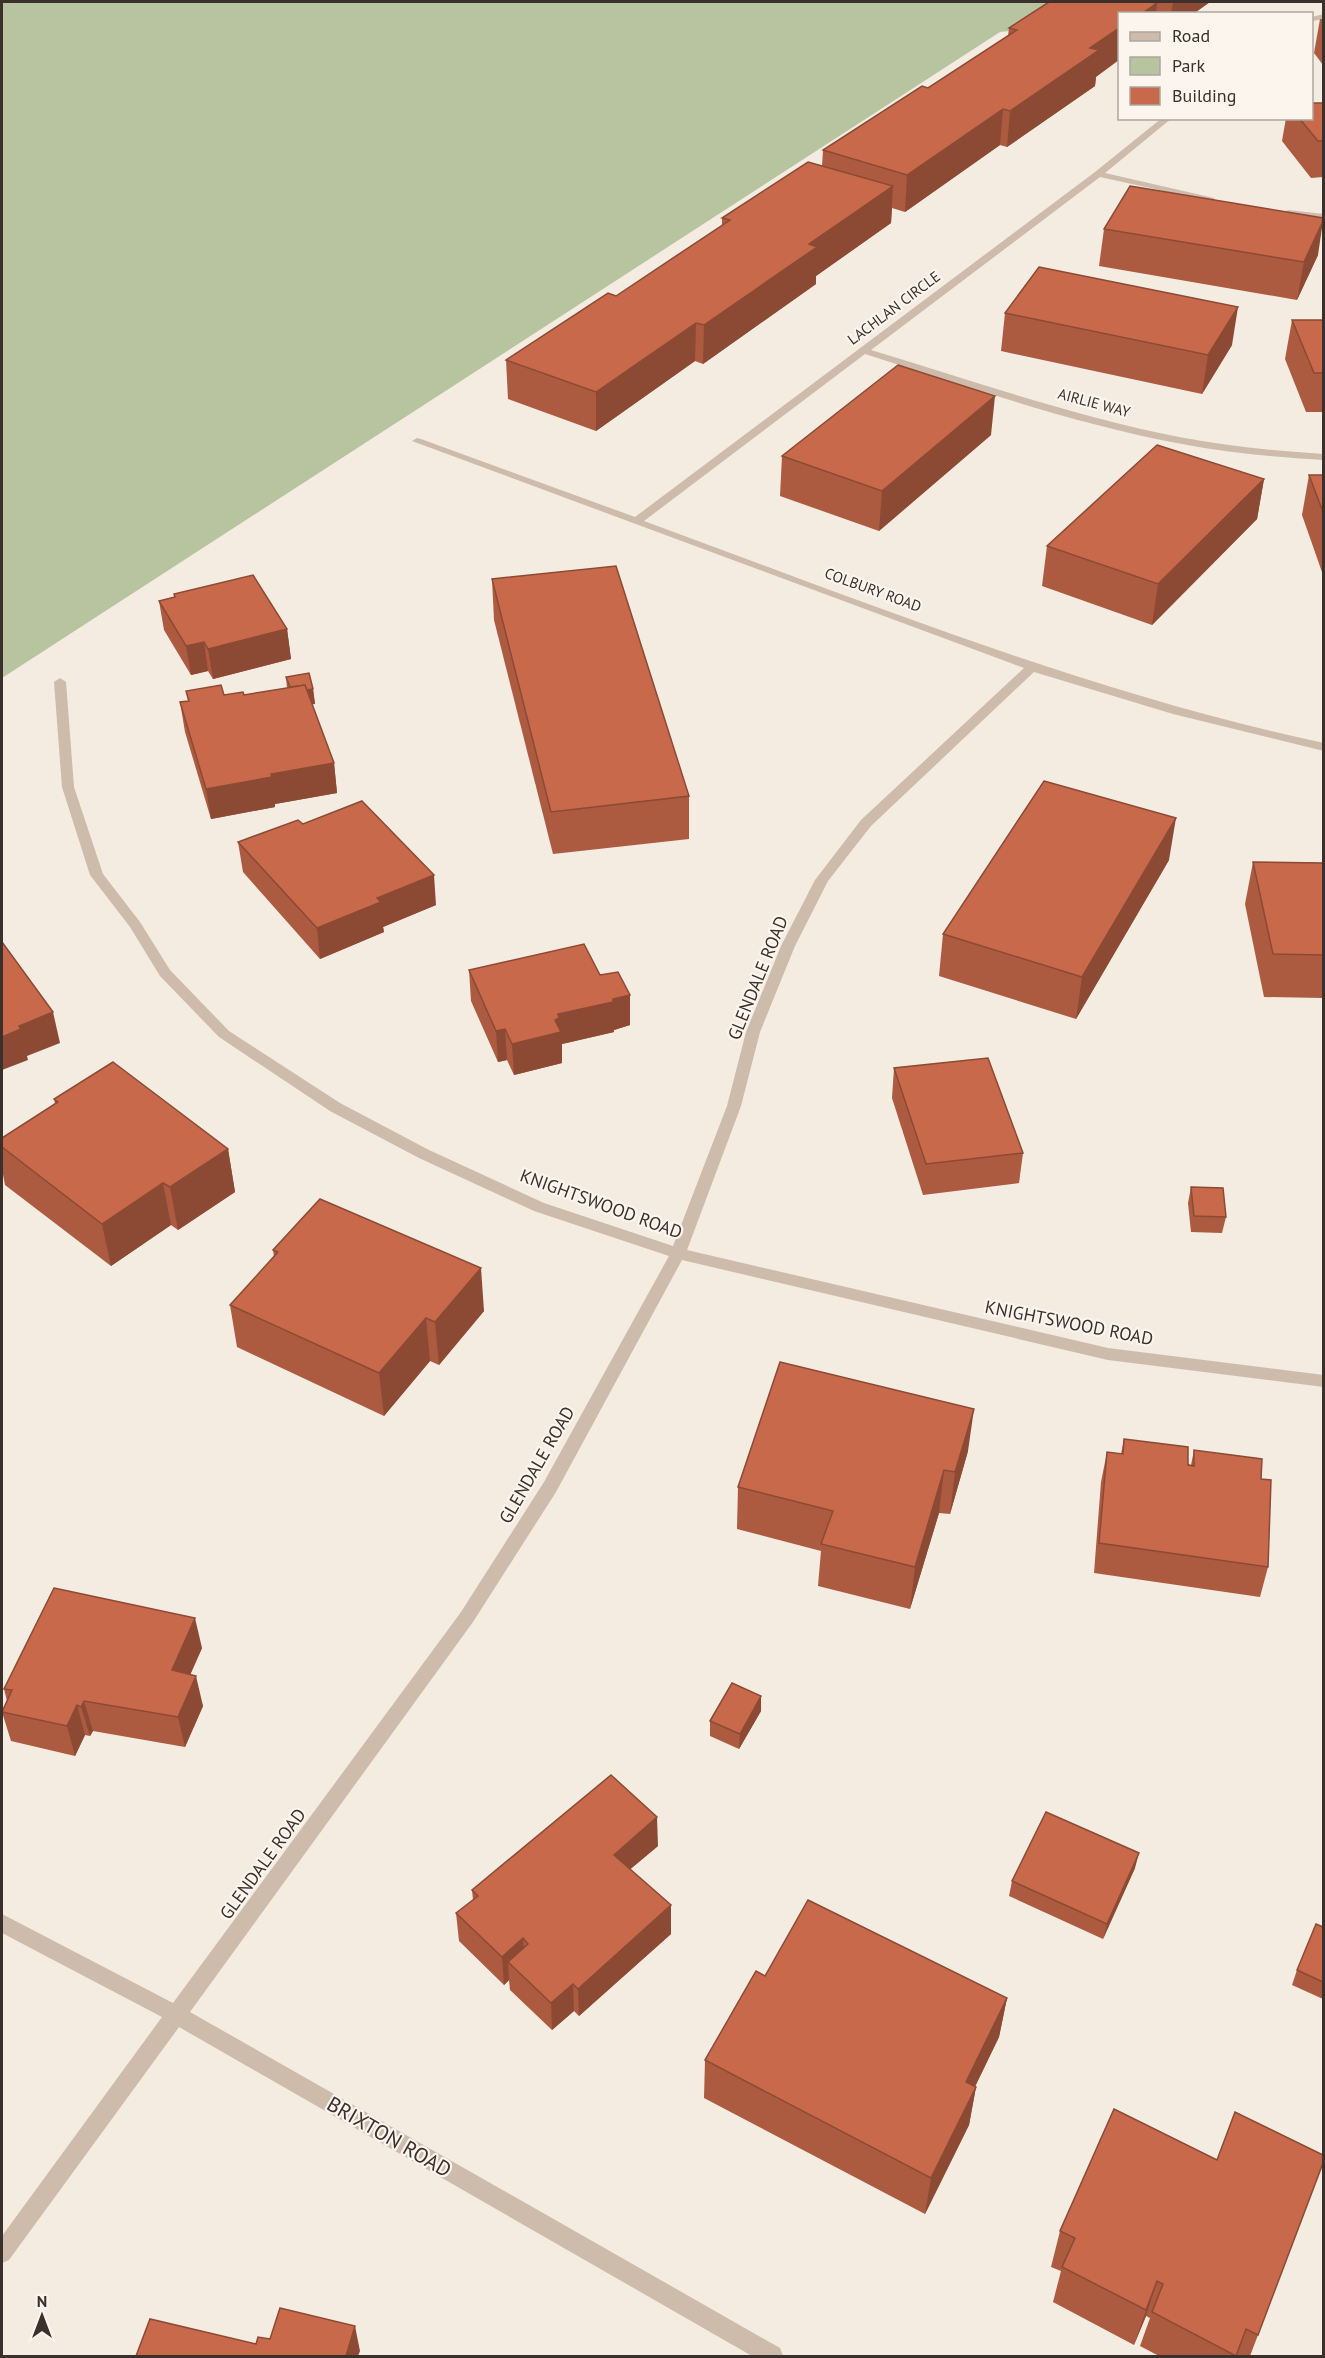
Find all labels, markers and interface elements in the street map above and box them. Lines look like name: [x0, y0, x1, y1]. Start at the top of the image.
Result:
legend: [1118, 12, 1313, 120]
text: Road: [1172, 24, 1210, 47]
text: Park: [1172, 54, 1205, 77]
text: Building: [1172, 84, 1236, 107]
street label: LACHLAN CIRCLE: [844, 267, 944, 349]
street label: AIRLIE WAY: [1056, 384, 1133, 421]
street label: COLBURY ROAD: [822, 563, 924, 616]
street label: GLENDALE ROAD: [722, 912, 793, 1043]
street label: KNIGHTSWOOD ROAD: [517, 1164, 685, 1244]
street label: KNIGHTSWOOD ROAD: [983, 1295, 1155, 1350]
street label: GLENDALE ROAD: [494, 1402, 579, 1528]
street label: GLENDALE ROAD: [215, 1804, 311, 1924]
street label: BRIXTON ROAD: [322, 2090, 456, 2183]
north arrow: [12, 2286, 72, 2346]
text: N: [37, 2291, 47, 2311]

